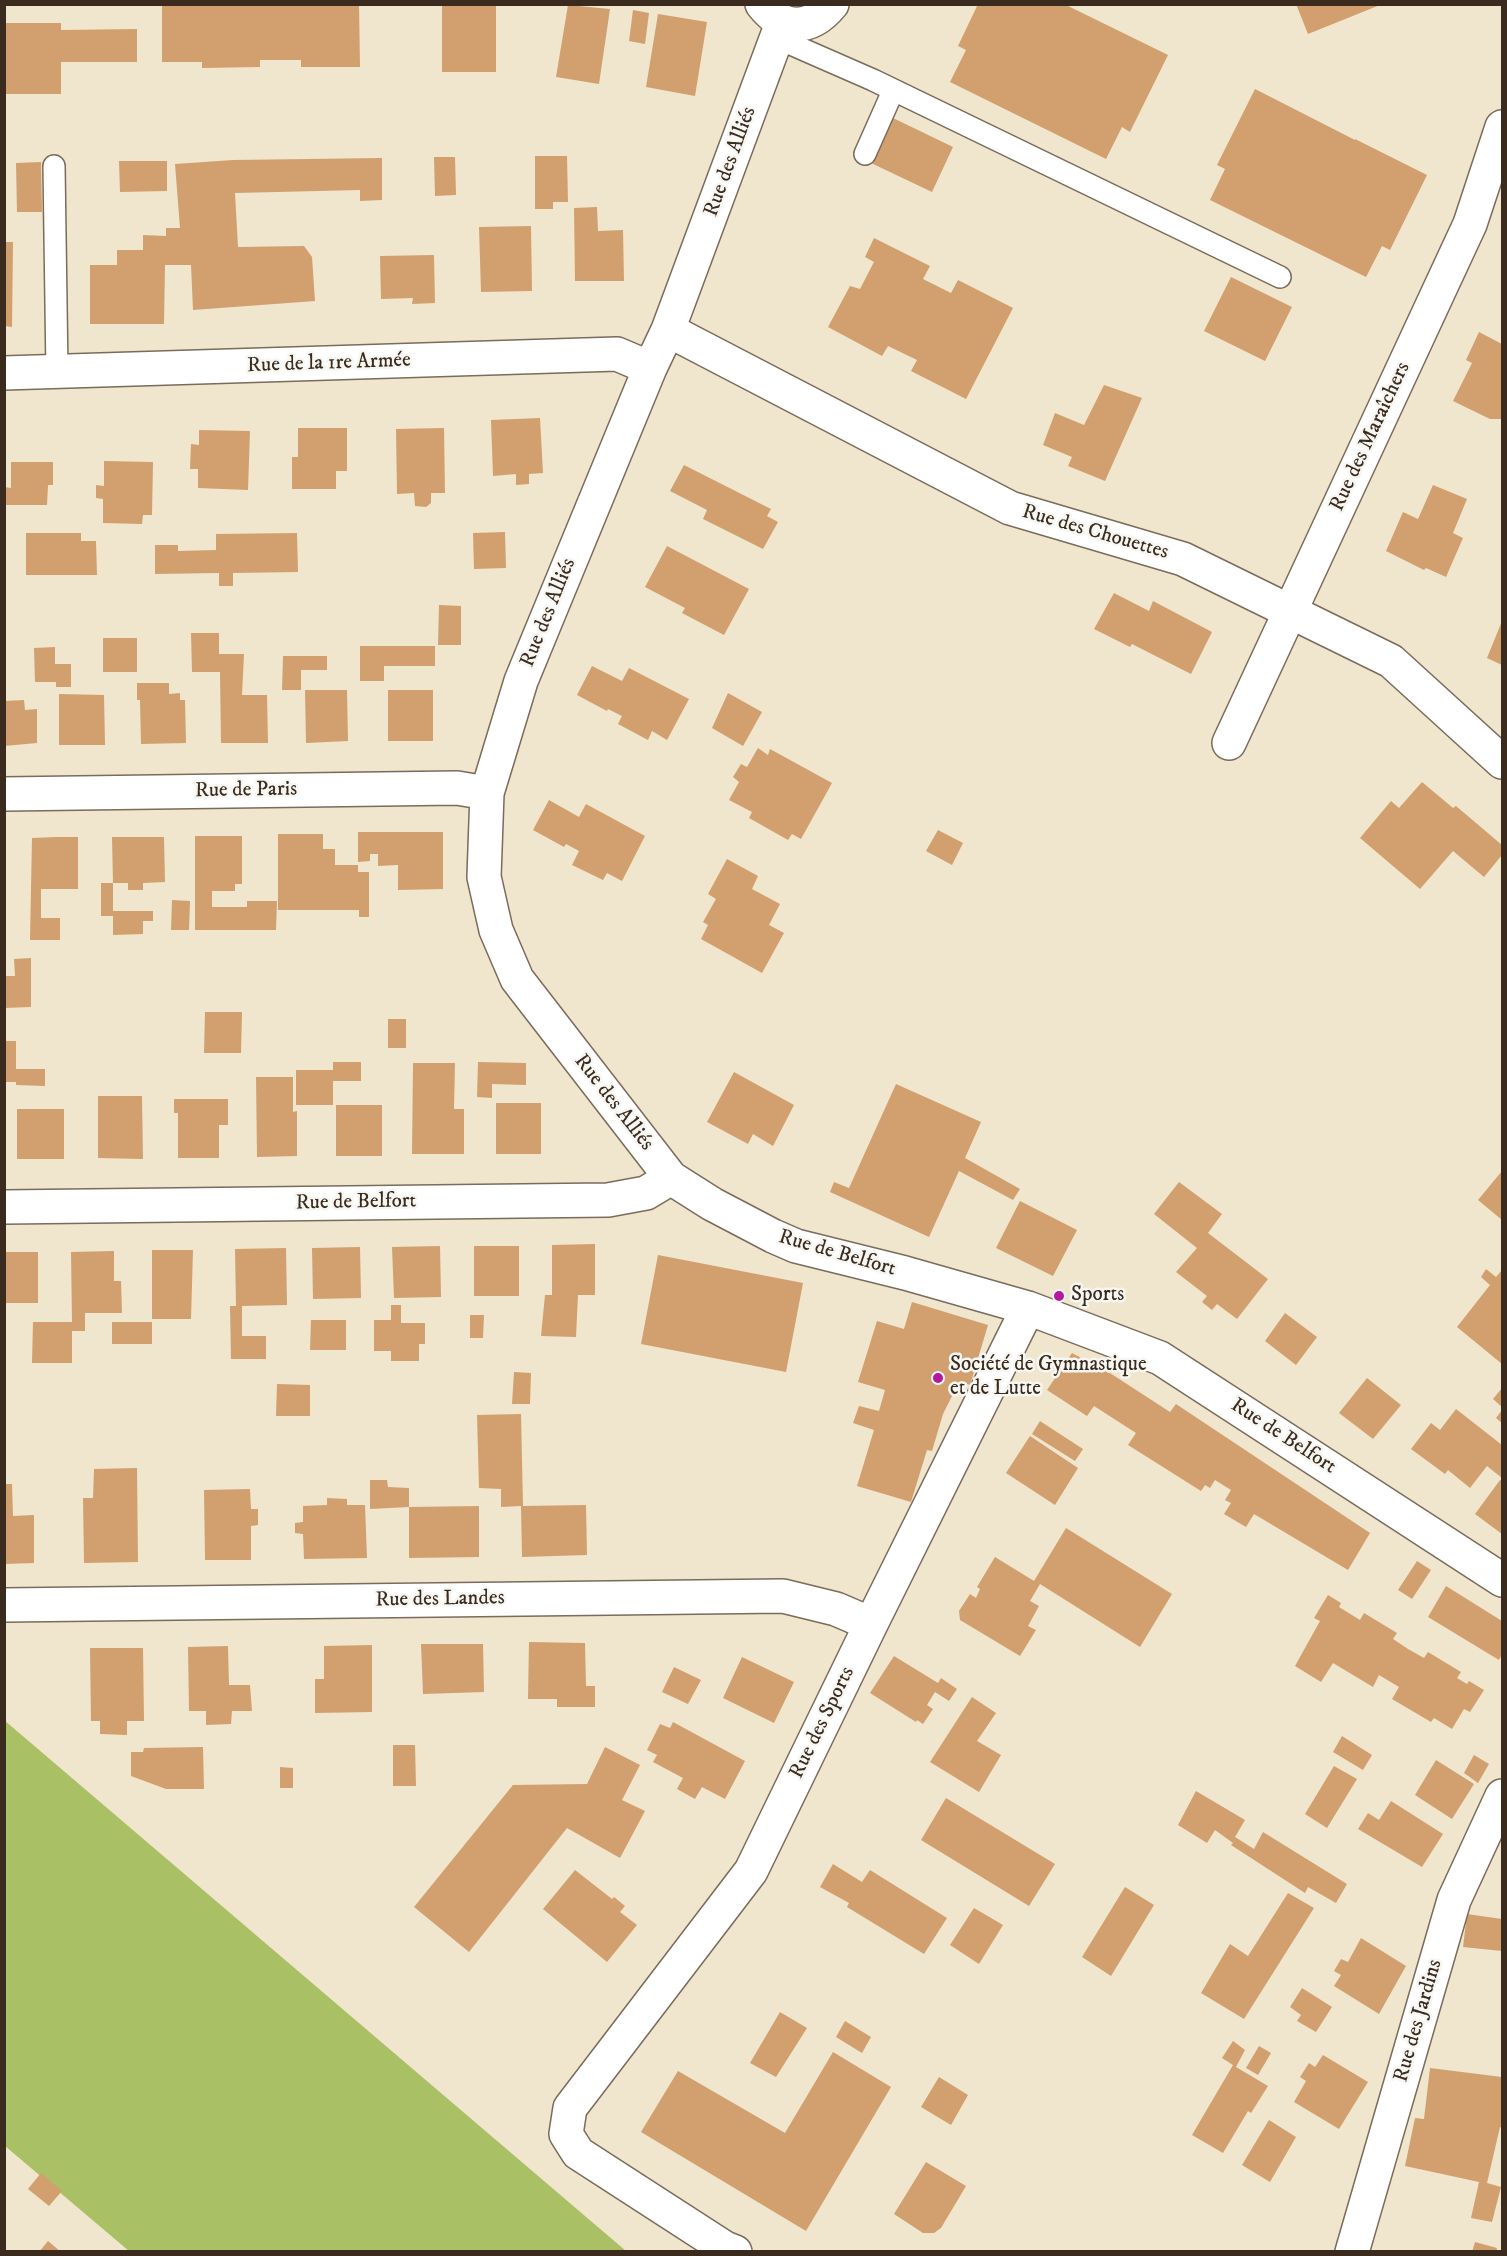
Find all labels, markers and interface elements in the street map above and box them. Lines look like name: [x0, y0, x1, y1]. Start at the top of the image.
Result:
street label: Rue des Alliés: [699, 104, 763, 220]
street label: Rue de la 1re Armée: [247, 349, 411, 379]
street label: Rue des Maraîchers: [1325, 358, 1417, 516]
street label: Rue des Chouettes: [1019, 500, 1171, 566]
street label: Rue des Alliés: [516, 555, 582, 671]
street label: Rue de Paris: [195, 778, 297, 804]
street label: Rue des Alliés: [568, 1050, 658, 1156]
street label: Rue de Belfort: [296, 1189, 416, 1217]
street label: Rue de Belfort: [776, 1225, 898, 1283]
place label: Sports: [1071, 1283, 1124, 1309]
marker: Sports: [1052, 1289, 1066, 1303]
place label: Société de Gymnastique et de Lutte: [950, 1353, 1147, 1403]
marker: Société de Gymnastique et de Lutte: [931, 1371, 945, 1385]
street label: Rue de Belfort: [1226, 1394, 1340, 1480]
street label: Rue des Landes: [375, 1586, 505, 1614]
street label: Rue des Sports: [785, 1663, 861, 1783]
street label: Rue des Jardins: [1389, 1957, 1449, 2085]

